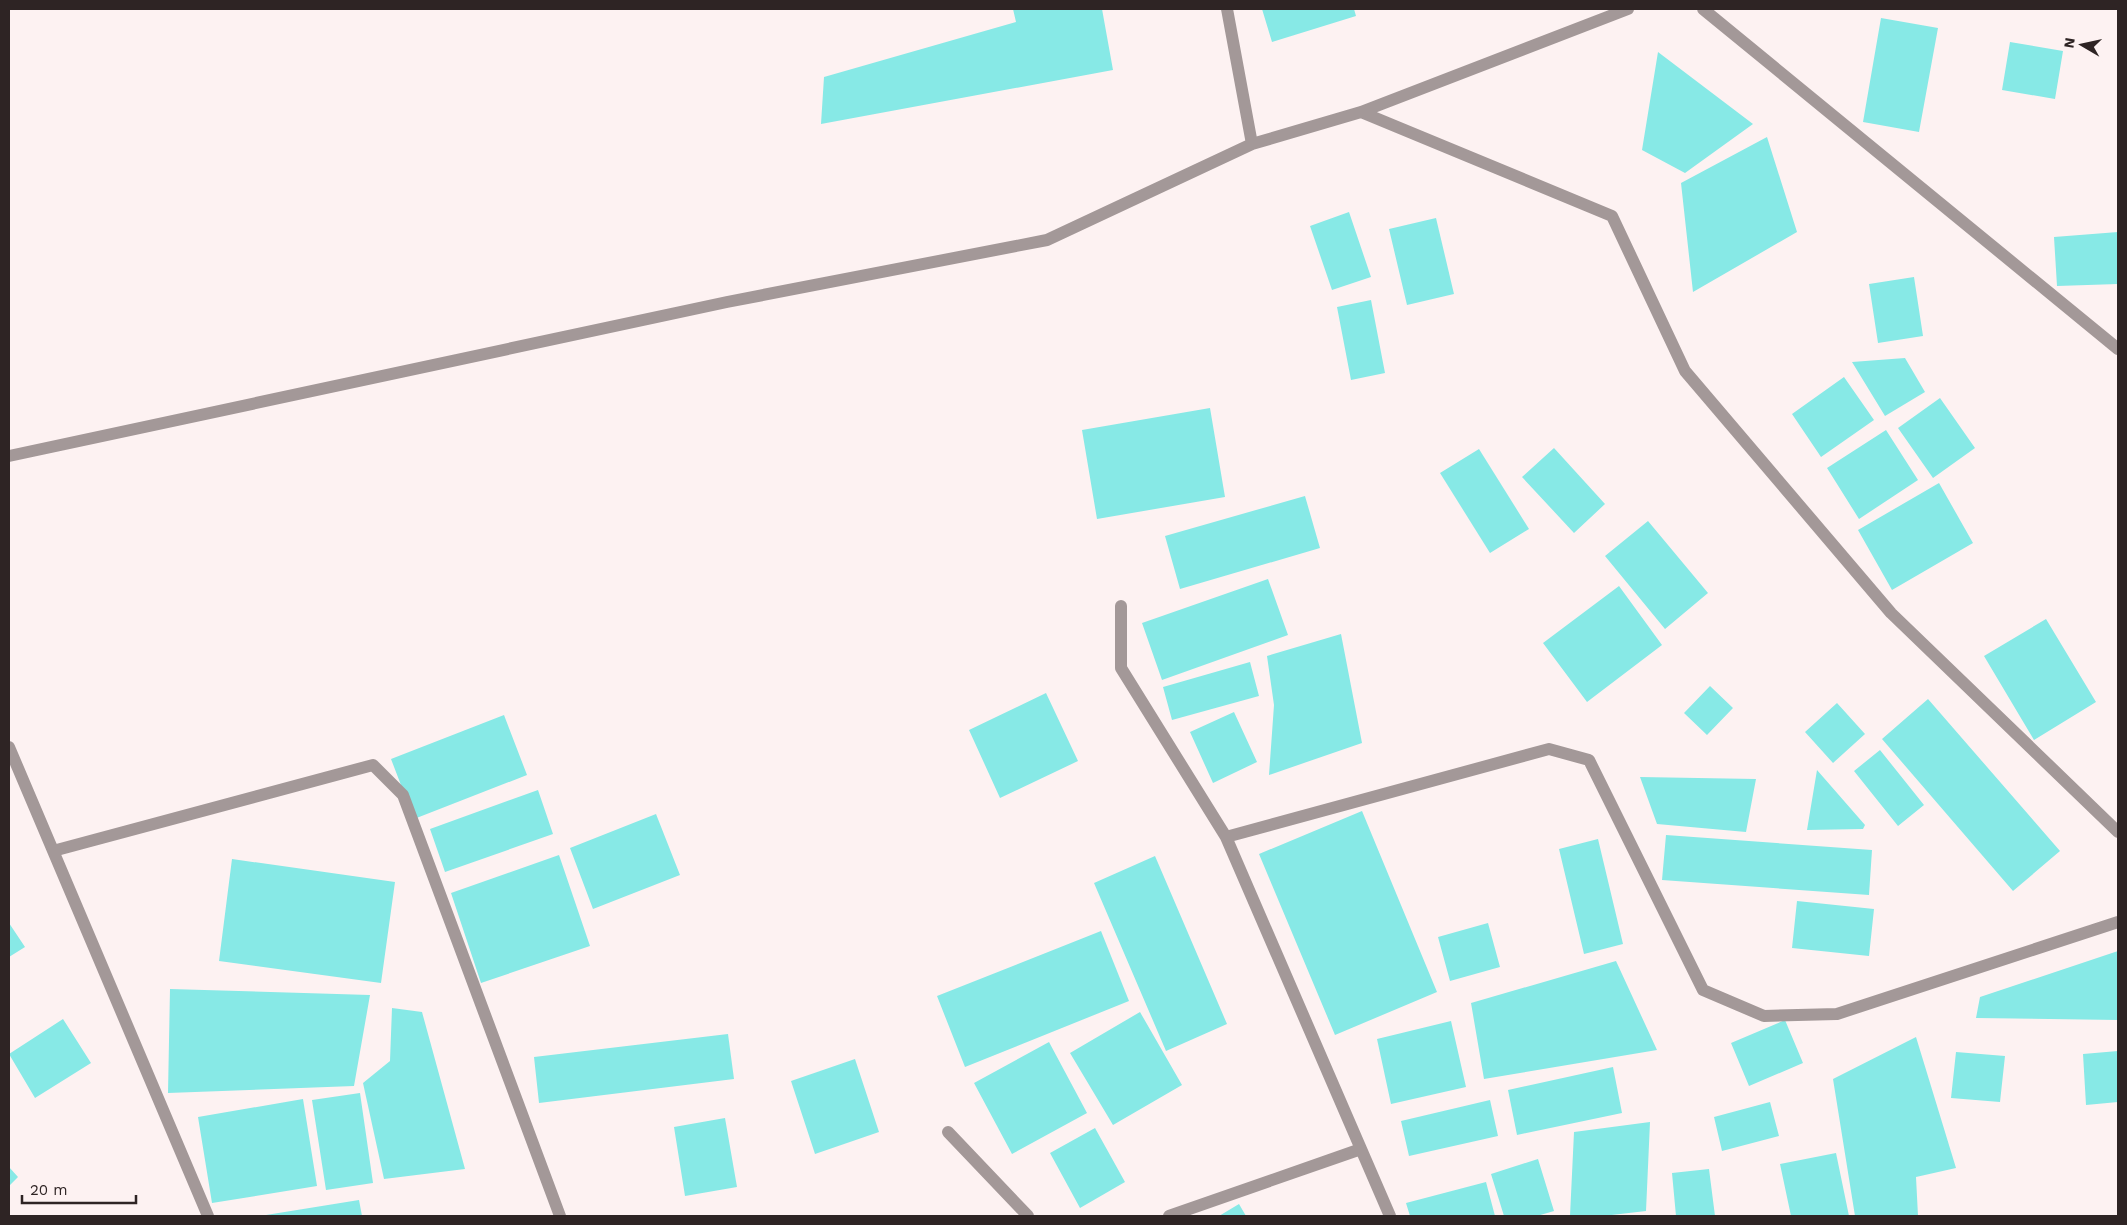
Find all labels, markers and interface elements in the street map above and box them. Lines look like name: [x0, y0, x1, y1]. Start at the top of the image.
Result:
north arrow: [2057, 20, 2107, 70]
text: N: [2060, 37, 2078, 49]
scale bar: [22, 1172, 136, 1204]
text: 20 m: [30, 1181, 68, 1199]

